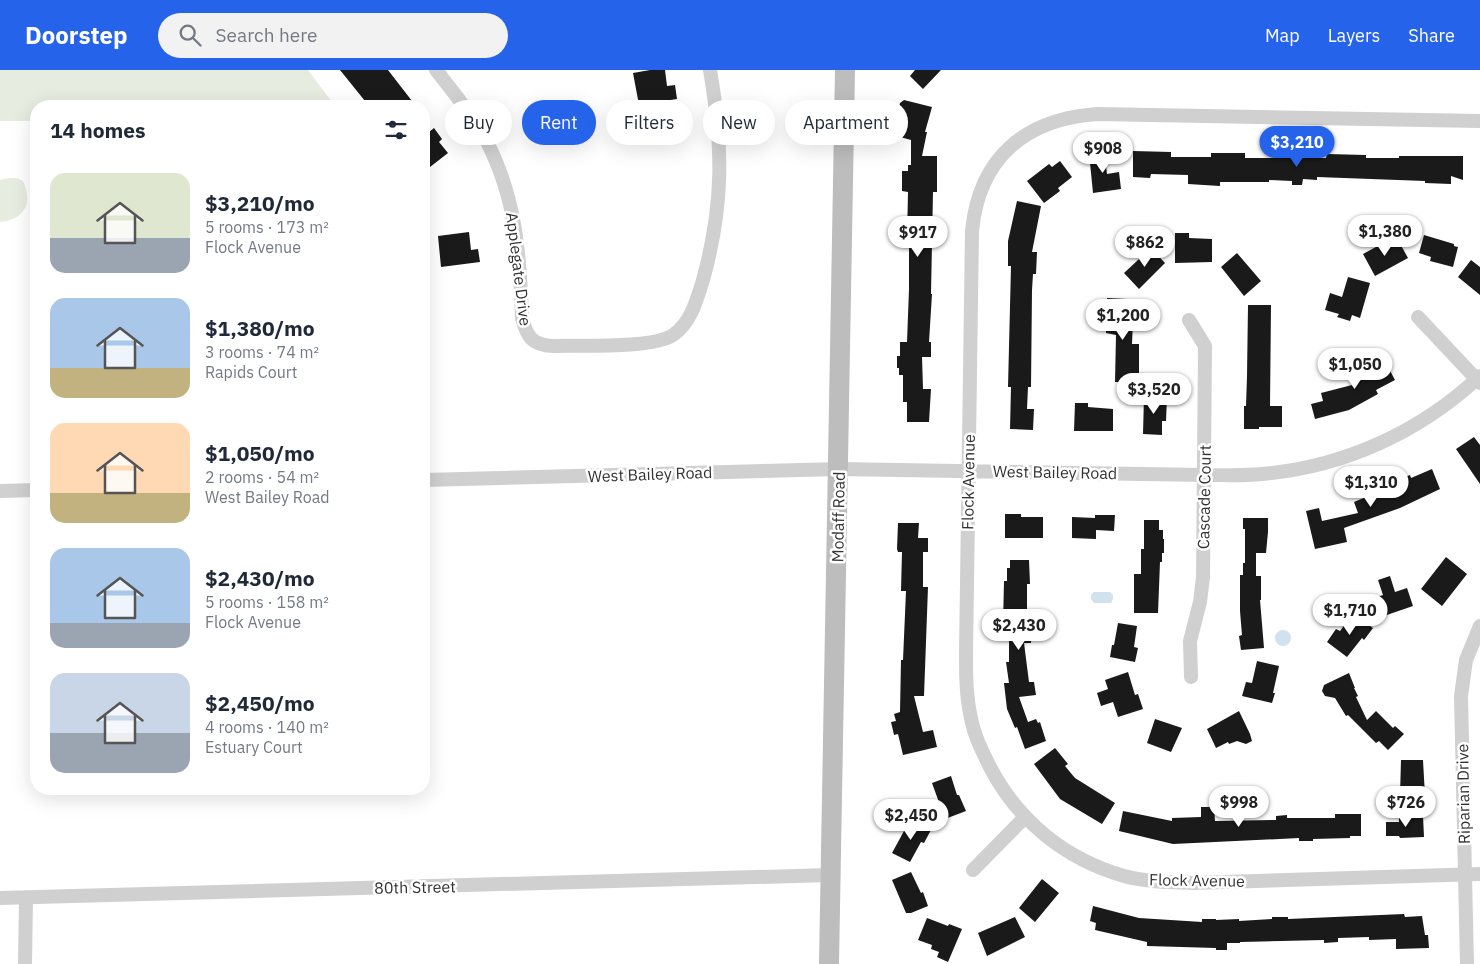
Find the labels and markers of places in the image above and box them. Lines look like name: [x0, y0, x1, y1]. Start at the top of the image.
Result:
pin: $3,210: [1256, 126, 1338, 168]
pin: $908: [1073, 132, 1133, 174]
pin: $1,380: [1344, 214, 1426, 257]
pin: $917: [888, 216, 948, 258]
pin: $862: [1115, 226, 1175, 268]
pin: $1,200: [1082, 298, 1164, 341]
pin: $1,050: [1314, 348, 1396, 390]
pin: $3,520: [1113, 372, 1195, 415]
pin: $1,310: [1330, 466, 1412, 508]
pin: $1,710: [1309, 594, 1391, 636]
pin: $2,430: [978, 608, 1060, 651]
pin: $998: [1209, 786, 1269, 828]
pin: $726: [1376, 786, 1436, 828]
pin: $2,450: [870, 798, 952, 841]

